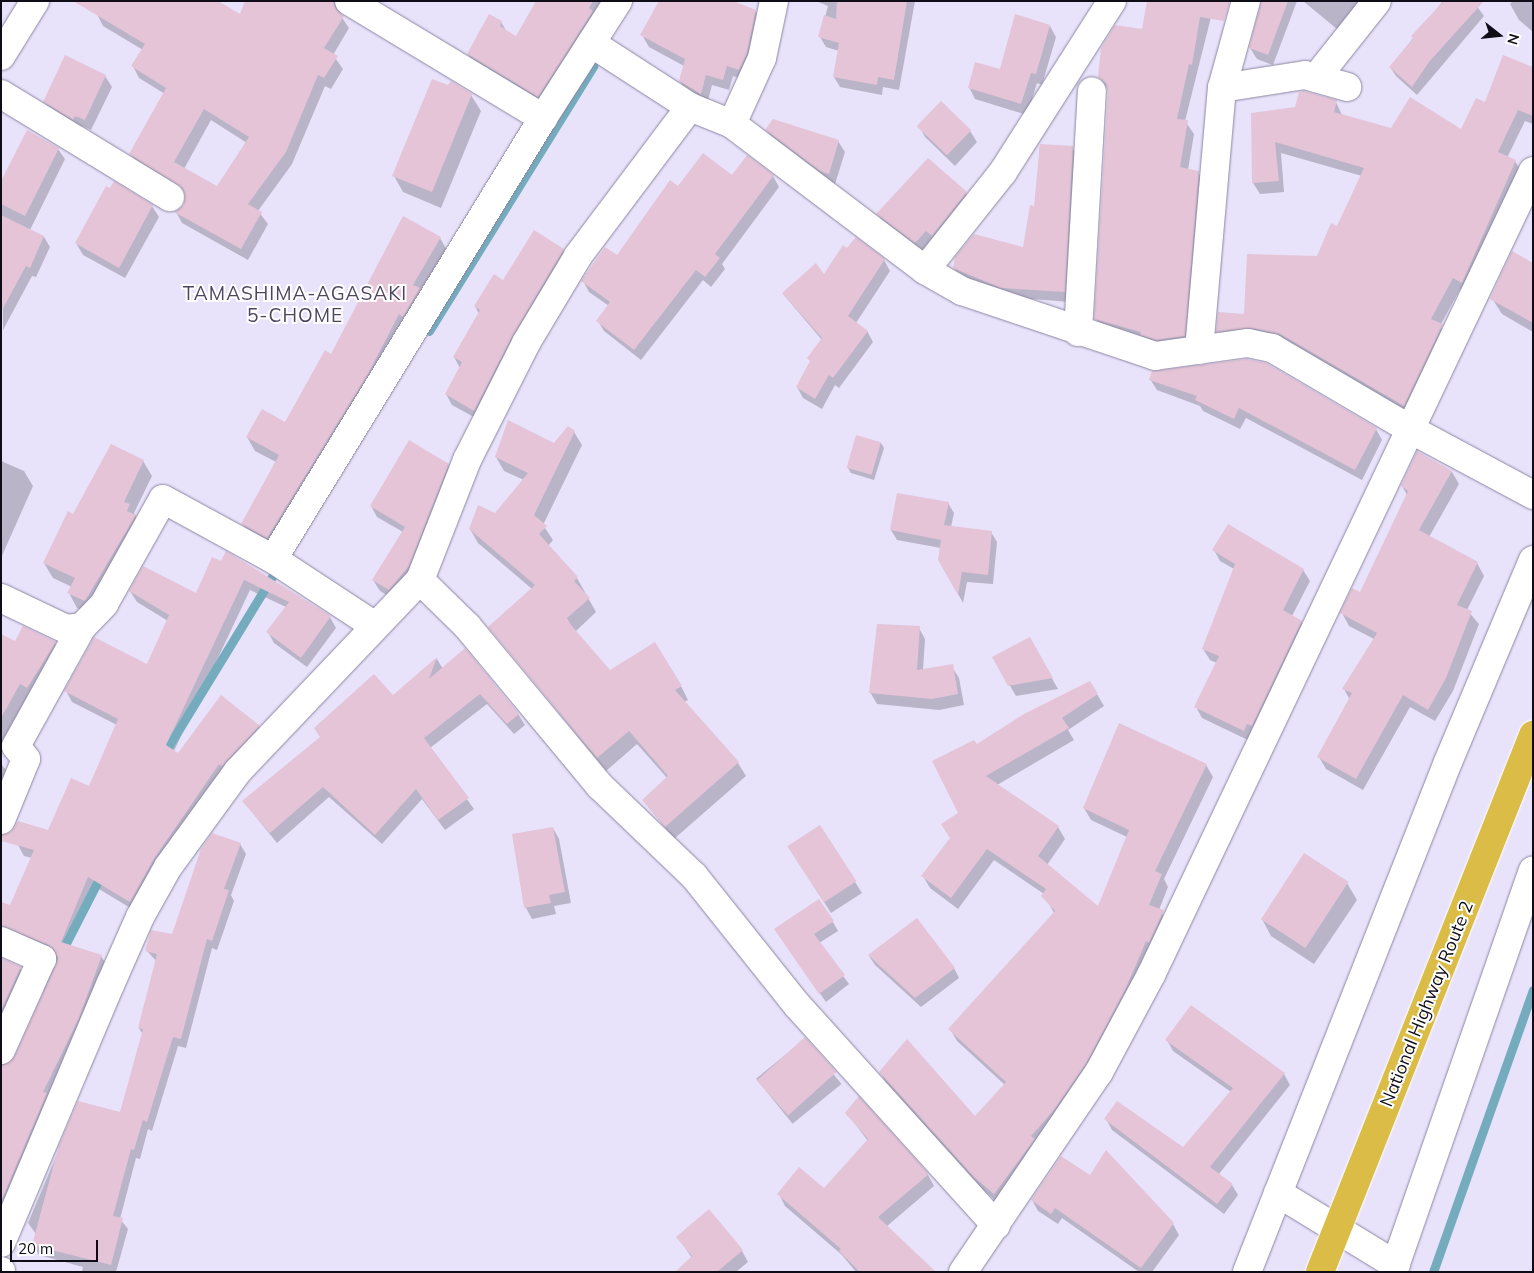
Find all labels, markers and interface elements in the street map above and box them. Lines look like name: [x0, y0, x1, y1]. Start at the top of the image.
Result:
north arrow: [1474, 10, 1524, 60]
text: N: [1503, 32, 1524, 47]
district label: TAMASHIMA-AGASAKI 5-CHOME: [181, 283, 409, 327]
street label: National Highway Route 2: [1376, 898, 1478, 1110]
scale bar: [12, 1230, 100, 1262]
text: 20 m: [18, 1239, 53, 1258]

